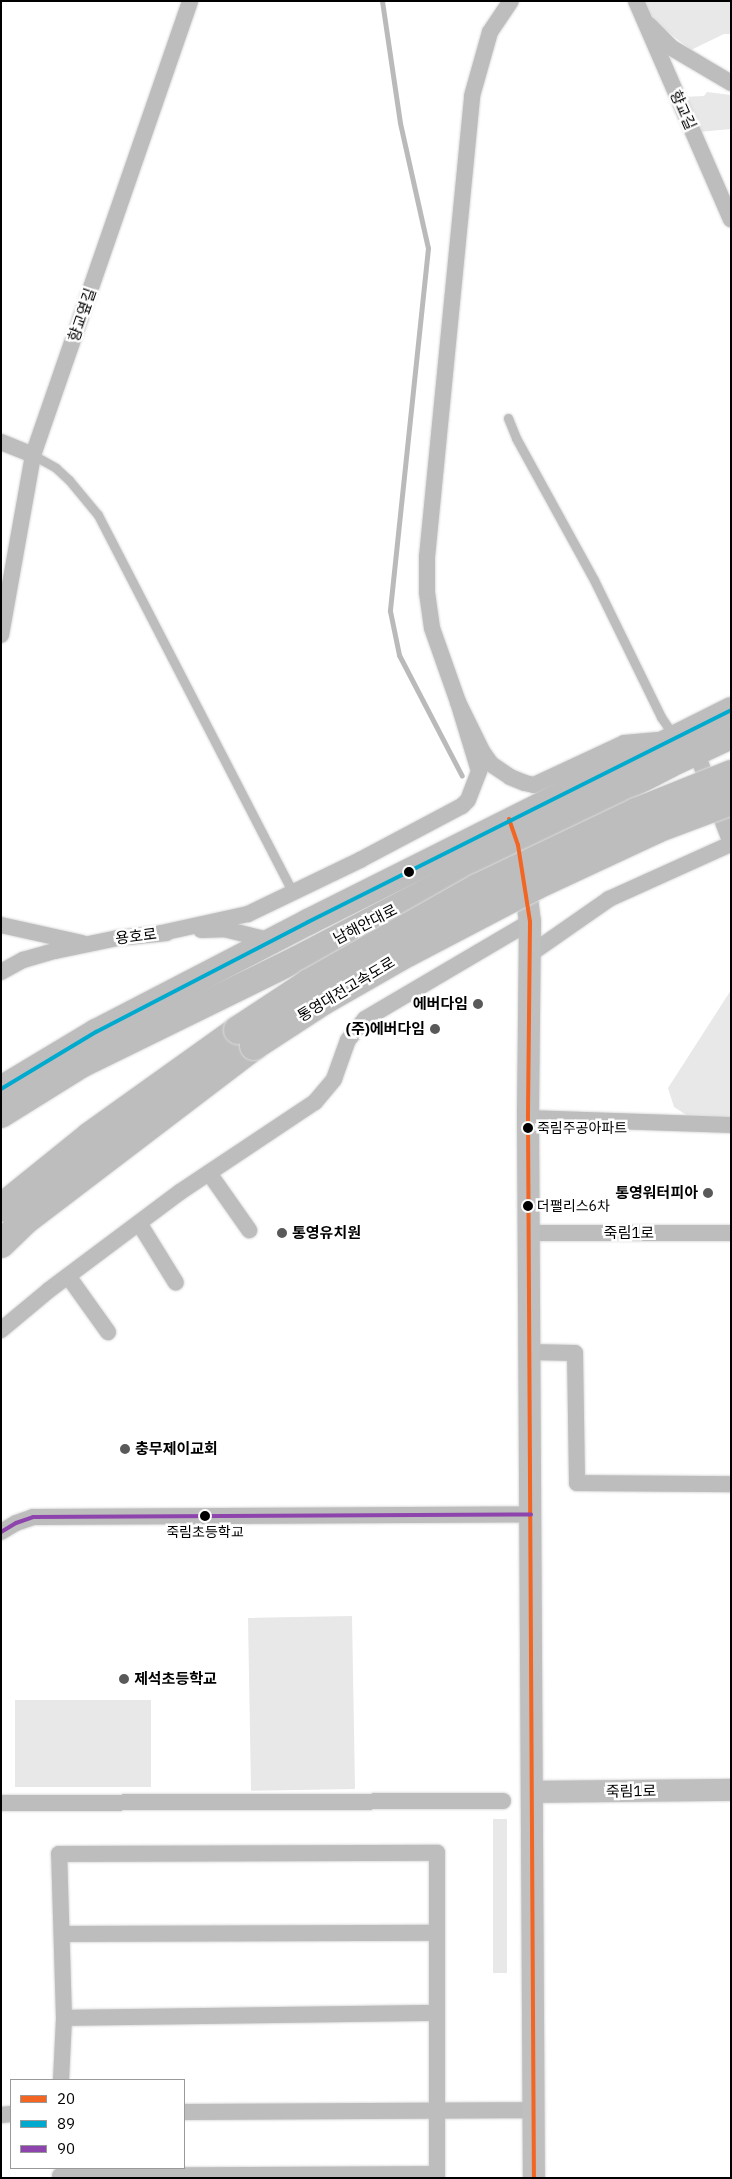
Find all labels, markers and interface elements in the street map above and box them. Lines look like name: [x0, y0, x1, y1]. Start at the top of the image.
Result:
street label: 향교길: [666, 87, 700, 133]
street label: 향교옆길: [65, 286, 99, 344]
unlabelled marker: [404, 867, 414, 877]
street label: 남해안대로: [330, 900, 400, 948]
street label: 용호로: [114, 925, 158, 947]
street label: 통영대전고속도로: [294, 953, 398, 1025]
place label: 에버다임: [413, 995, 468, 1013]
marker: 에버다임: [472, 998, 484, 1010]
place label: (주)에버다임: [346, 1020, 425, 1038]
marker: (주)에버다임: [429, 1023, 441, 1035]
place label: 죽림주공아파트: [537, 1120, 627, 1136]
marker: 죽림주공아파트: [523, 1123, 533, 1133]
place label: 통영워터피아: [615, 1184, 698, 1202]
marker: 통영워터피아: [702, 1187, 714, 1199]
place label: 더팰리스6차: [537, 1198, 610, 1214]
marker: 더팰리스6차: [523, 1201, 533, 1211]
place label: 통영유치원: [292, 1224, 361, 1242]
street label: 죽림1로: [604, 1224, 654, 1242]
marker: 통영유치원: [276, 1227, 288, 1239]
place label: 충무제이교회: [135, 1440, 218, 1458]
marker: 충무제이교회: [119, 1443, 131, 1455]
marker: 죽림초등학교: [200, 1511, 210, 1521]
place label: 죽림초등학교: [166, 1524, 244, 1540]
place label: 제석초등학교: [134, 1670, 217, 1688]
marker: 제석초등학교: [118, 1673, 130, 1685]
street label: 죽림1로: [606, 1782, 656, 1800]
legend: [10, 2079, 185, 2169]
text: 20: [57, 2089, 75, 2108]
text: 89: [57, 2114, 75, 2133]
text: 90: [57, 2139, 75, 2158]

